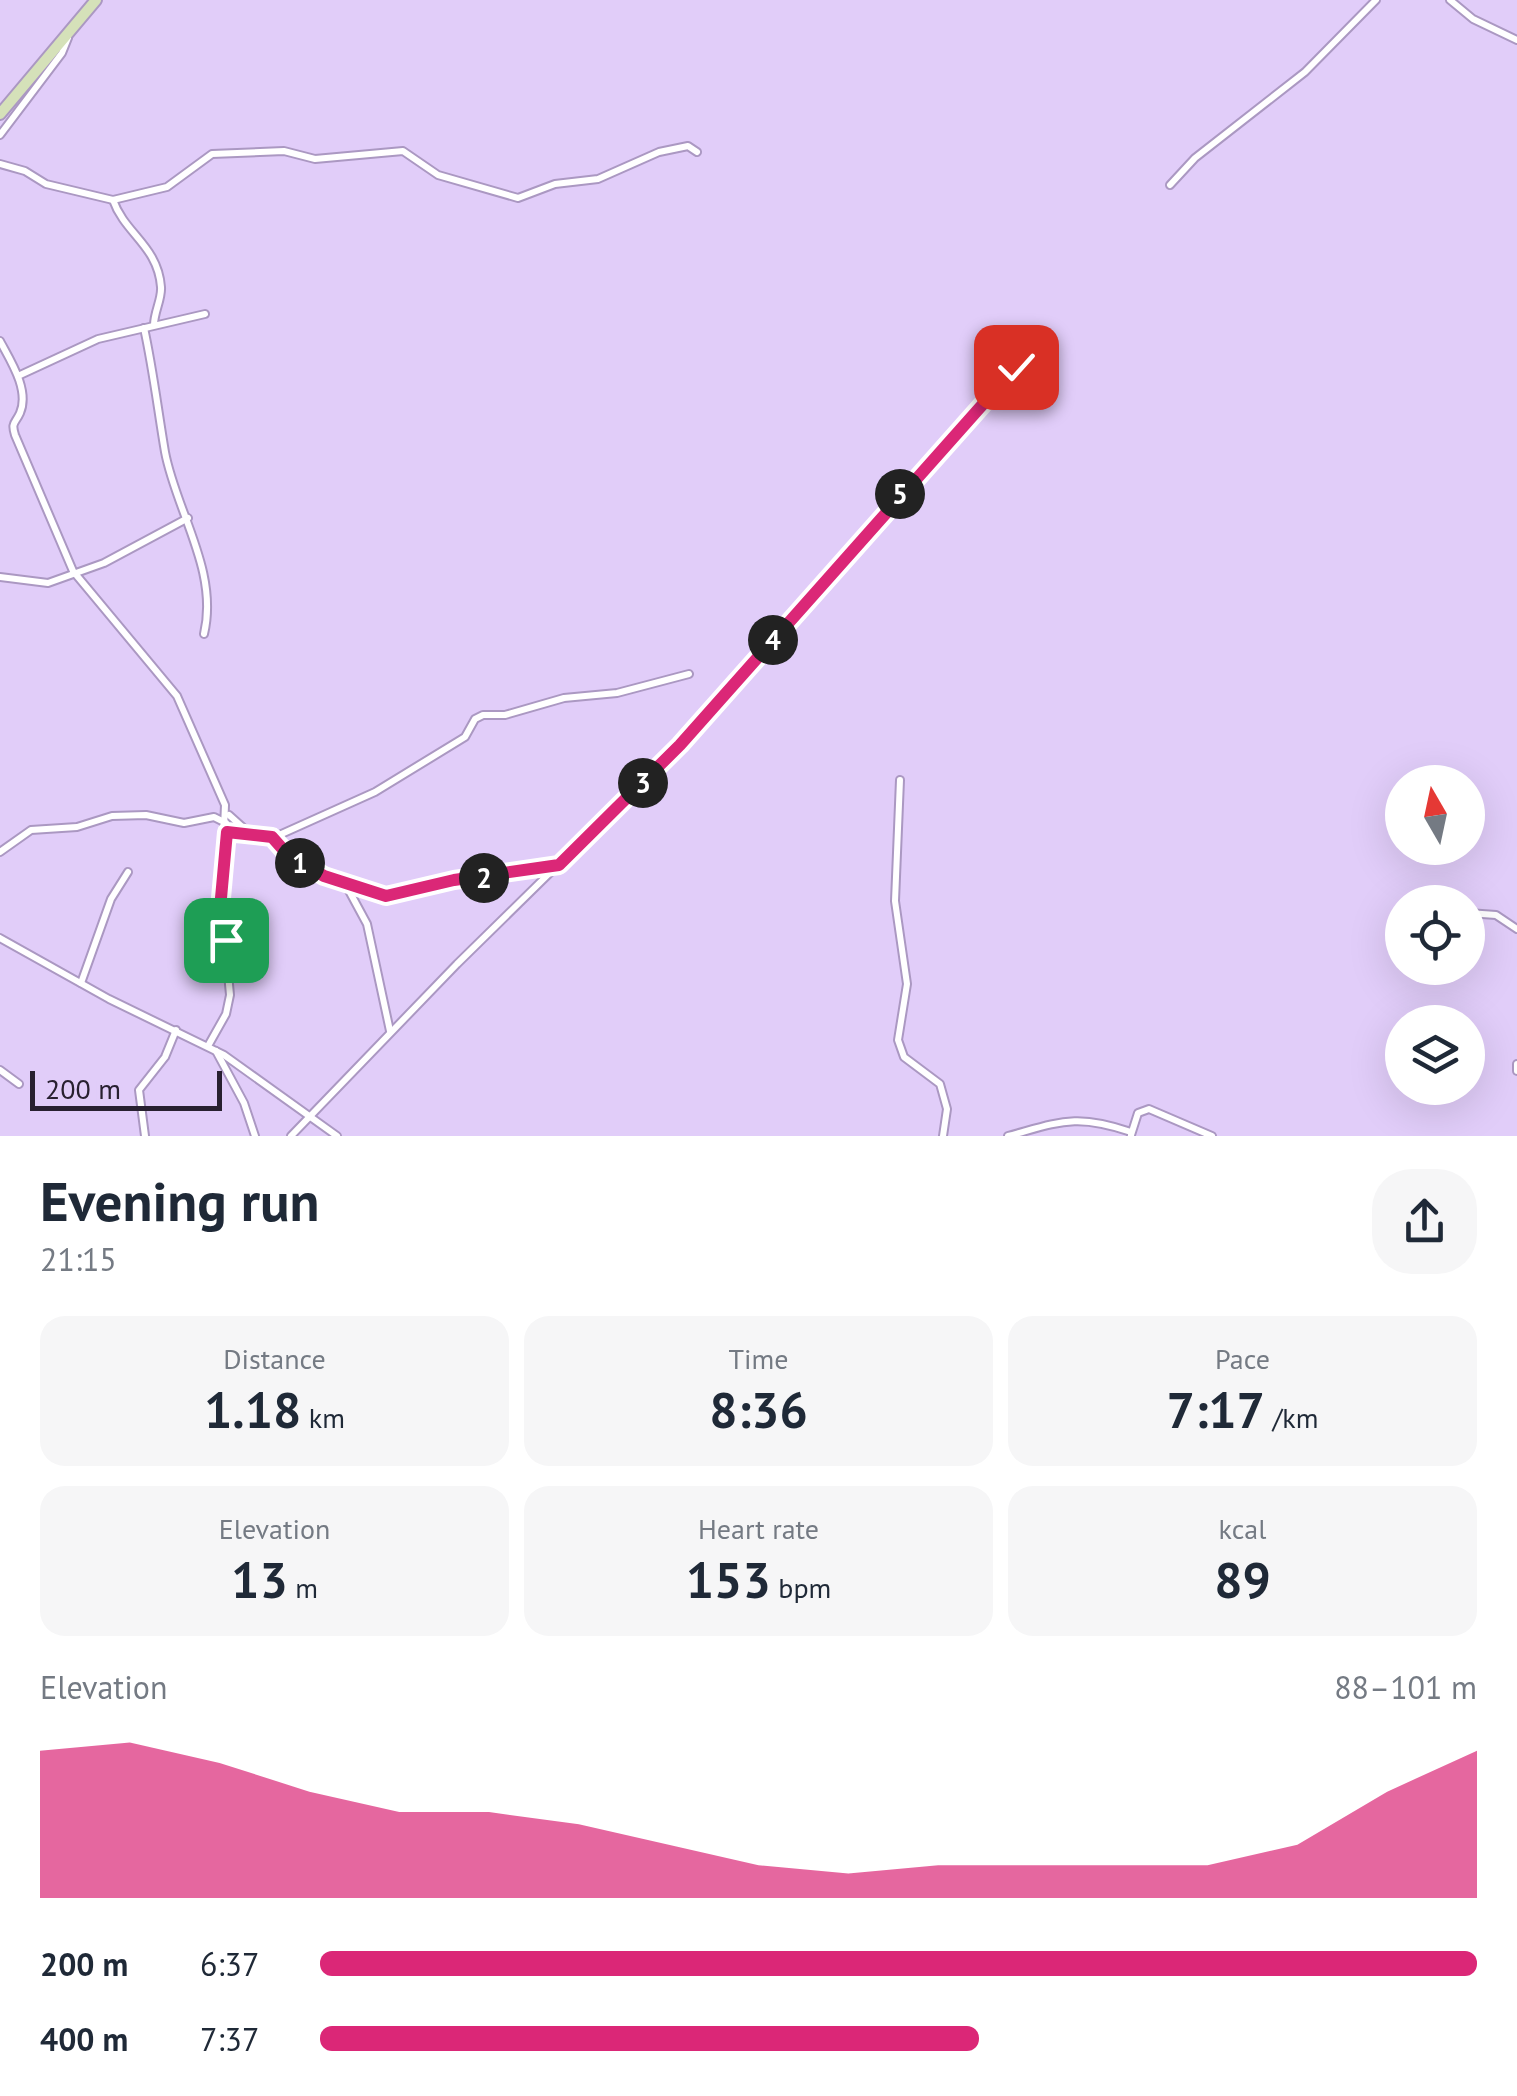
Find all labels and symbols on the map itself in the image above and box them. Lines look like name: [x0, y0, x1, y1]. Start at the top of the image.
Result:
pin: [974, 325, 1059, 410]
pin: 5: [875, 469, 925, 519]
pin: 4: [748, 615, 798, 665]
pin: 3: [618, 758, 668, 808]
north arrow: [1385, 765, 1485, 865]
pin: 1: [275, 838, 325, 888]
pin: 2: [459, 853, 509, 903]
pin: [184, 898, 269, 983]
scale bar: [30, 1066, 222, 1110]

